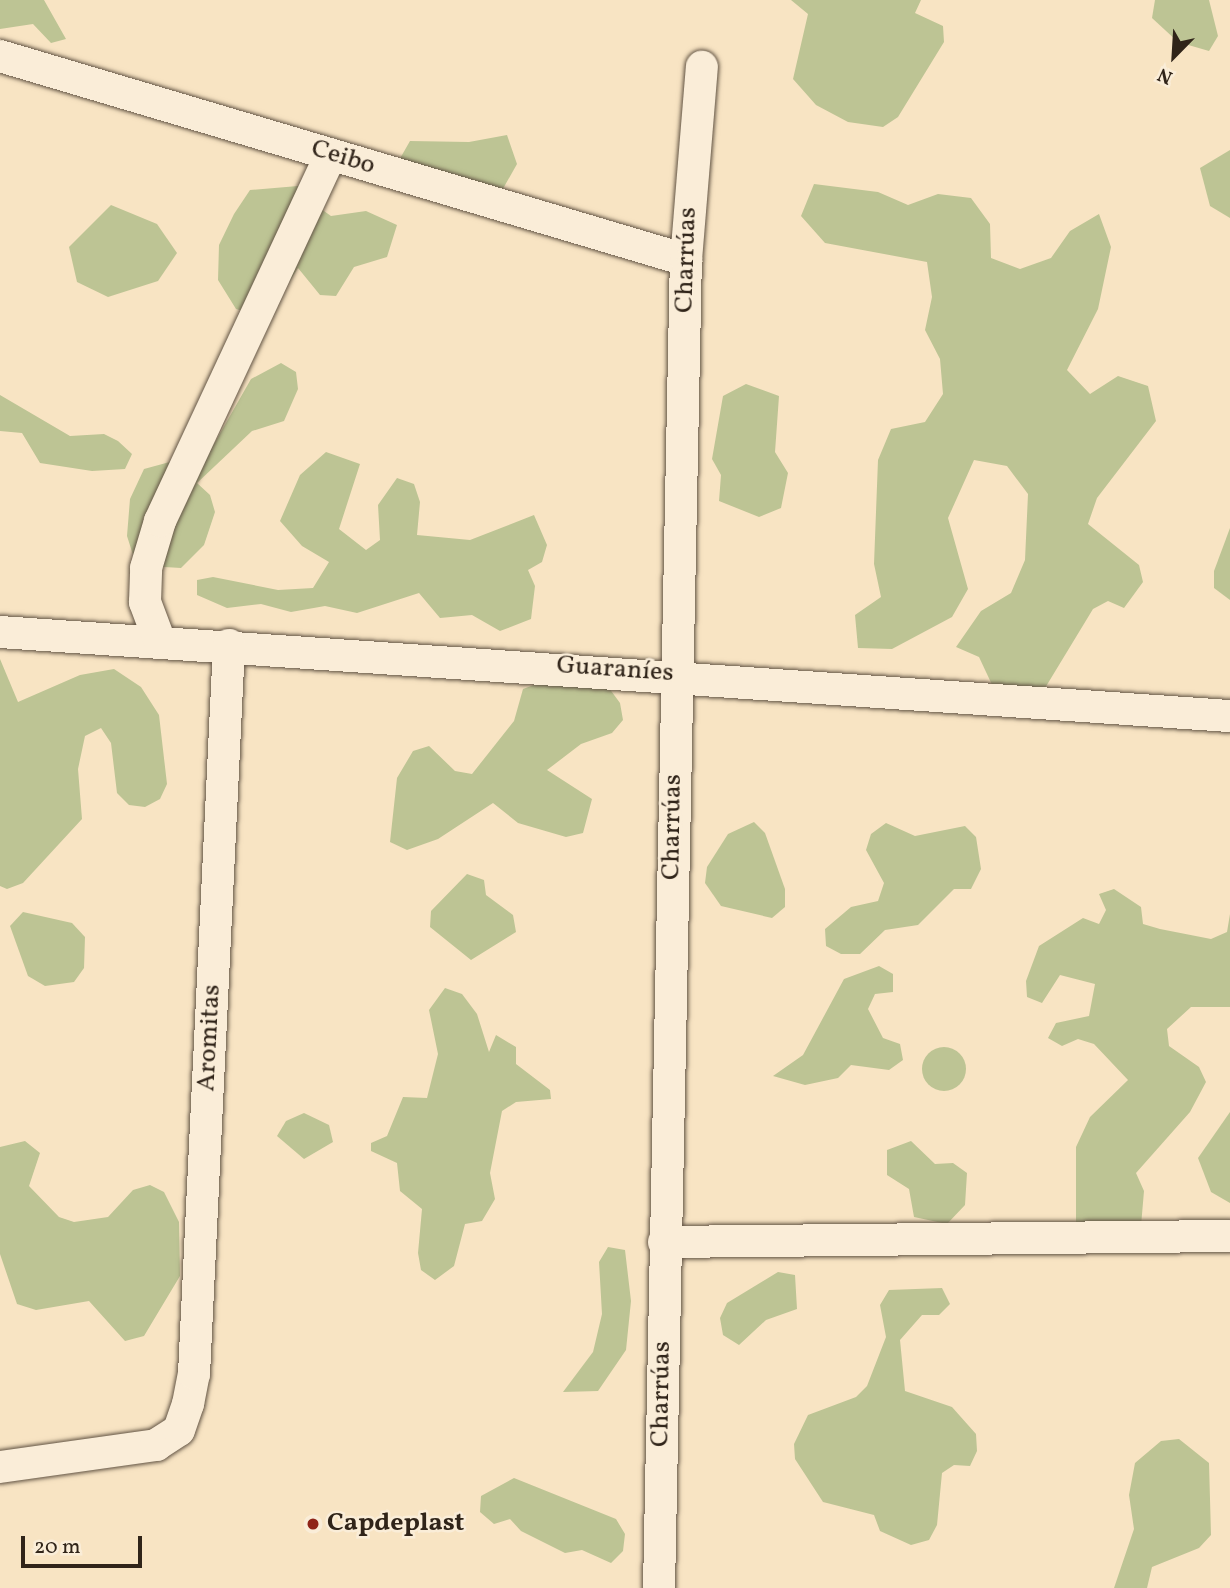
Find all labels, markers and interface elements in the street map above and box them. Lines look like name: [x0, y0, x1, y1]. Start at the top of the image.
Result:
north arrow: [1139, 21, 1209, 91]
text: N: [1154, 61, 1177, 90]
street label: Ceibo: [307, 134, 379, 182]
street label: Charrúas: [670, 207, 704, 313]
street label: Guaraníes: [555, 650, 675, 690]
street label: Charrúas: [656, 774, 690, 880]
street label: Aromitas: [192, 984, 228, 1092]
street label: Charrúas: [645, 1341, 679, 1447]
place label: Capdeplast: [327, 1508, 464, 1540]
marker: Capdeplast: [305, 1516, 321, 1532]
scale bar: [24, 1522, 145, 1566]
text: 20 m: [34, 1533, 80, 1562]

